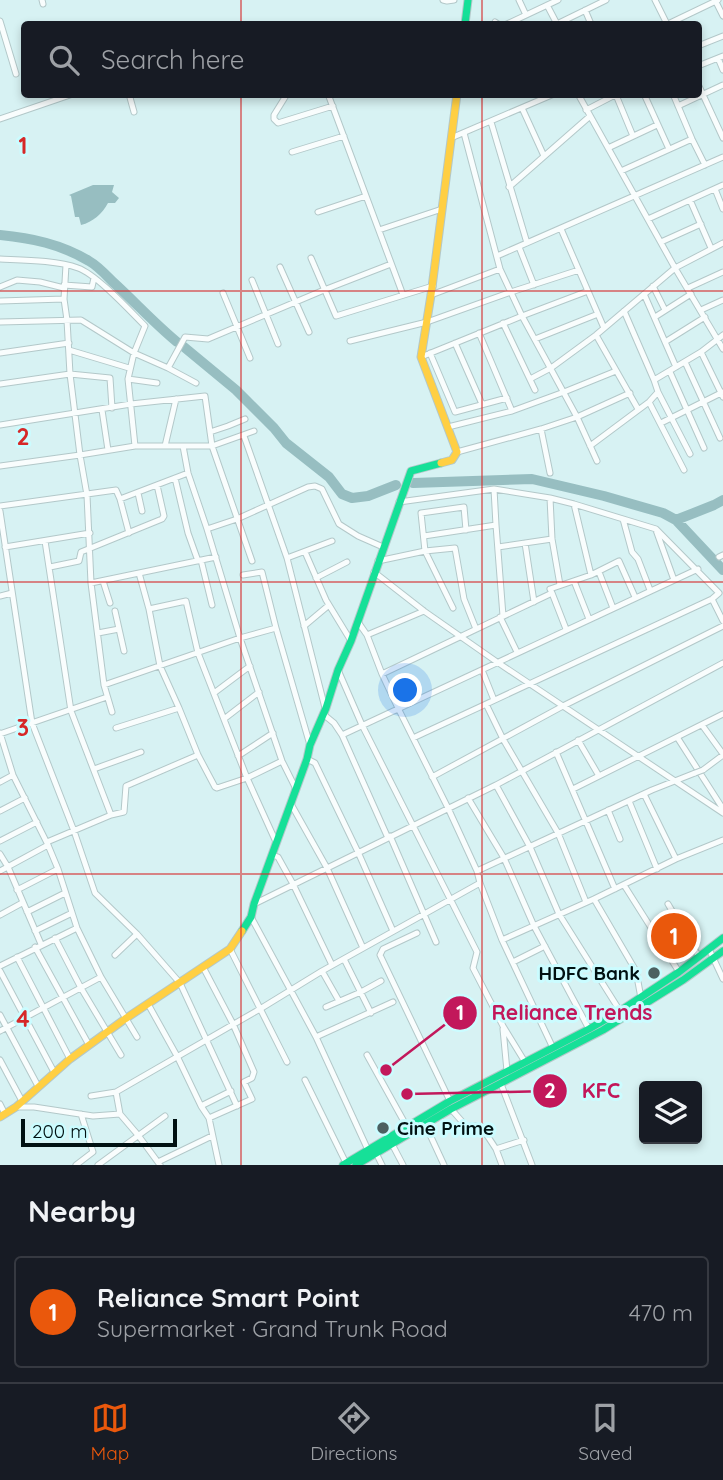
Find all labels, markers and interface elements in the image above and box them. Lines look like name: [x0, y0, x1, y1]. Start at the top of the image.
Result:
search box: [21, 21, 702, 98]
icon: search: [45, 41, 83, 79]
text: Search here: [101, 43, 245, 76]
text: 1: [19, 131, 27, 160]
text: 2: [16, 422, 30, 451]
your location: [388, 673, 422, 707]
text: 3: [17, 713, 29, 742]
pin: 1: [651, 910, 697, 962]
place label: HDFC Bank: [539, 961, 640, 985]
marker: HDFC Bank: [646, 965, 662, 981]
callout: Reliance Trends: [443, 992, 667, 1034]
text: 1: [456, 999, 464, 1025]
text: Reliance Trends: [492, 999, 653, 1025]
text: 4: [16, 1004, 30, 1033]
callout: KFC: [532, 1070, 634, 1112]
text: 2: [544, 1077, 556, 1103]
text: KFC: [582, 1077, 620, 1103]
map controls: [639, 1081, 702, 1144]
button: layers: [639, 1081, 702, 1144]
scale bar: [21, 1116, 177, 1148]
place label: Cine Prime: [397, 1116, 494, 1140]
text: 200 m: [32, 1119, 88, 1143]
marker: Cine Prime: [375, 1120, 391, 1136]
text: Nearby: [28, 1192, 136, 1230]
text: Reliance Smart Point: [97, 1281, 360, 1314]
text: 1: [49, 1298, 57, 1327]
text: 470 m: [629, 1298, 693, 1327]
text: Supermarket · Grand Trunk Road: [97, 1314, 448, 1343]
tab: Map: [91, 1399, 129, 1465]
tab: Directions: [310, 1399, 397, 1465]
tab: Saved: [578, 1399, 633, 1465]

